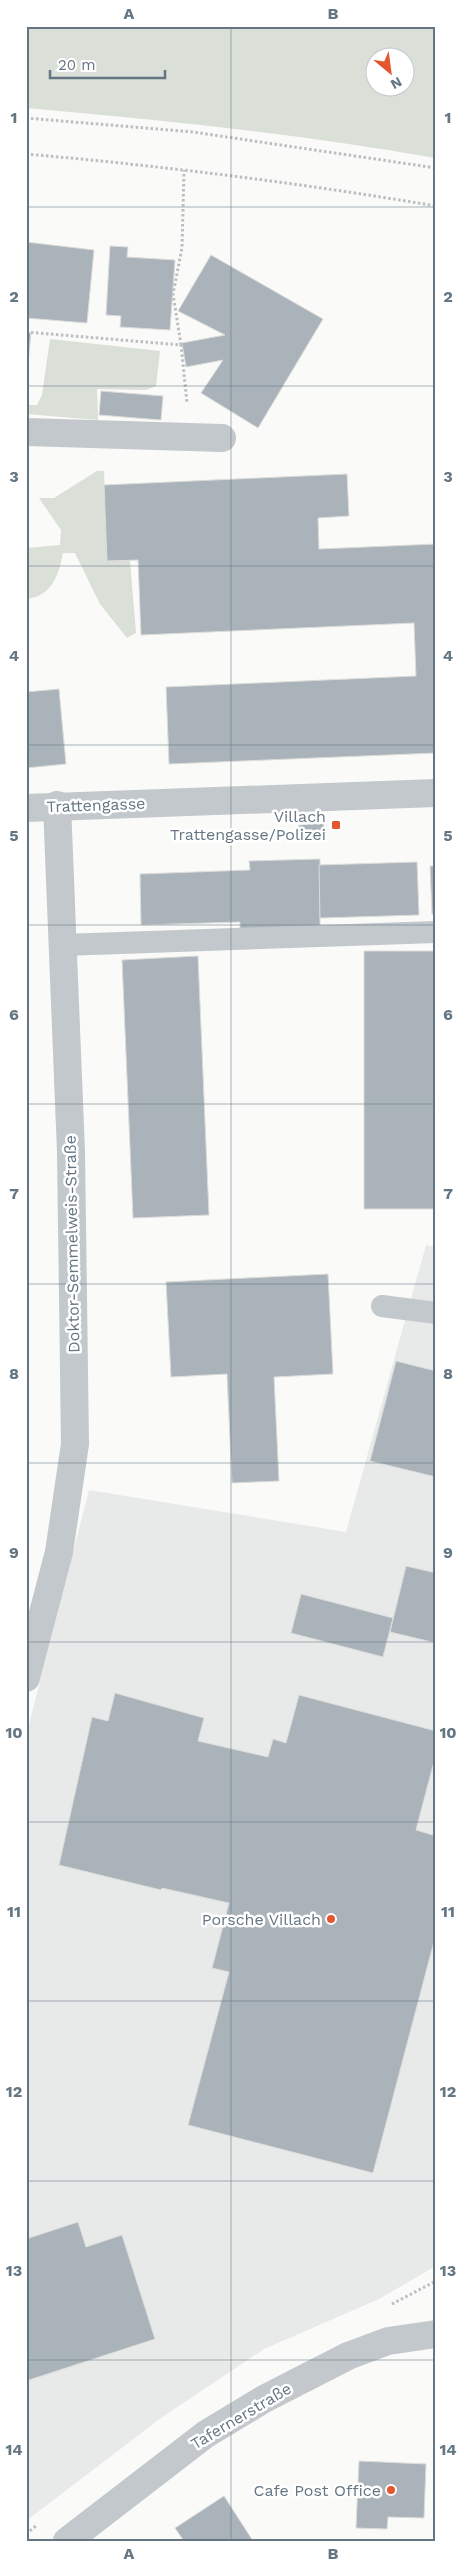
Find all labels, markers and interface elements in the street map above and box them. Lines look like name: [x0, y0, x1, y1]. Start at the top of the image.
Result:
text: A: [124, 4, 135, 23]
text: B: [328, 4, 339, 23]
scale bar: [50, 48, 165, 80]
north arrow: [364, 48, 414, 98]
text: 20 m: [58, 56, 96, 74]
text: N: [388, 74, 405, 93]
text: 1: [11, 108, 17, 127]
text: 1: [445, 108, 451, 127]
text: 2: [9, 287, 19, 306]
text: 2: [443, 287, 453, 306]
text: 3: [9, 467, 19, 486]
text: 3: [443, 467, 453, 486]
text: 4: [9, 646, 19, 665]
text: 4: [443, 646, 453, 665]
street label: Trattengasse: [46, 794, 146, 816]
place label: Villach Trattengasse/Polizei: [170, 807, 326, 844]
marker: Villach Trattengasse/Polizei: [330, 819, 342, 831]
text: 5: [9, 826, 19, 845]
text: 5: [443, 826, 453, 845]
text: 6: [9, 1005, 19, 1024]
text: 6: [443, 1005, 453, 1024]
street label: Doktor-Semmelweis-Straße: [61, 1135, 83, 1353]
text: 7: [9, 1184, 19, 1203]
text: 7: [443, 1184, 453, 1203]
text: 8: [9, 1364, 19, 1383]
text: 8: [443, 1364, 453, 1383]
text: 9: [9, 1543, 19, 1562]
text: 9: [443, 1543, 453, 1562]
text: 10: [5, 1723, 23, 1742]
text: 10: [439, 1723, 457, 1742]
text: 11: [7, 1902, 21, 1921]
text: 11: [441, 1902, 455, 1921]
place label: Porsche Villach: [202, 1910, 321, 1929]
marker: Porsche Villach: [325, 1913, 337, 1925]
text: 12: [6, 2082, 22, 2101]
text: 12: [440, 2082, 456, 2101]
text: 13: [6, 2261, 22, 2280]
text: 13: [440, 2261, 456, 2280]
street label: Tafernerstraße: [187, 2379, 295, 2453]
text: 14: [5, 2440, 23, 2459]
text: 14: [439, 2440, 457, 2459]
place label: Cafe Post Office: [253, 2481, 381, 2500]
marker: Cafe Post Office: [385, 2484, 397, 2496]
text: A: [124, 2544, 135, 2563]
text: B: [328, 2544, 339, 2563]

